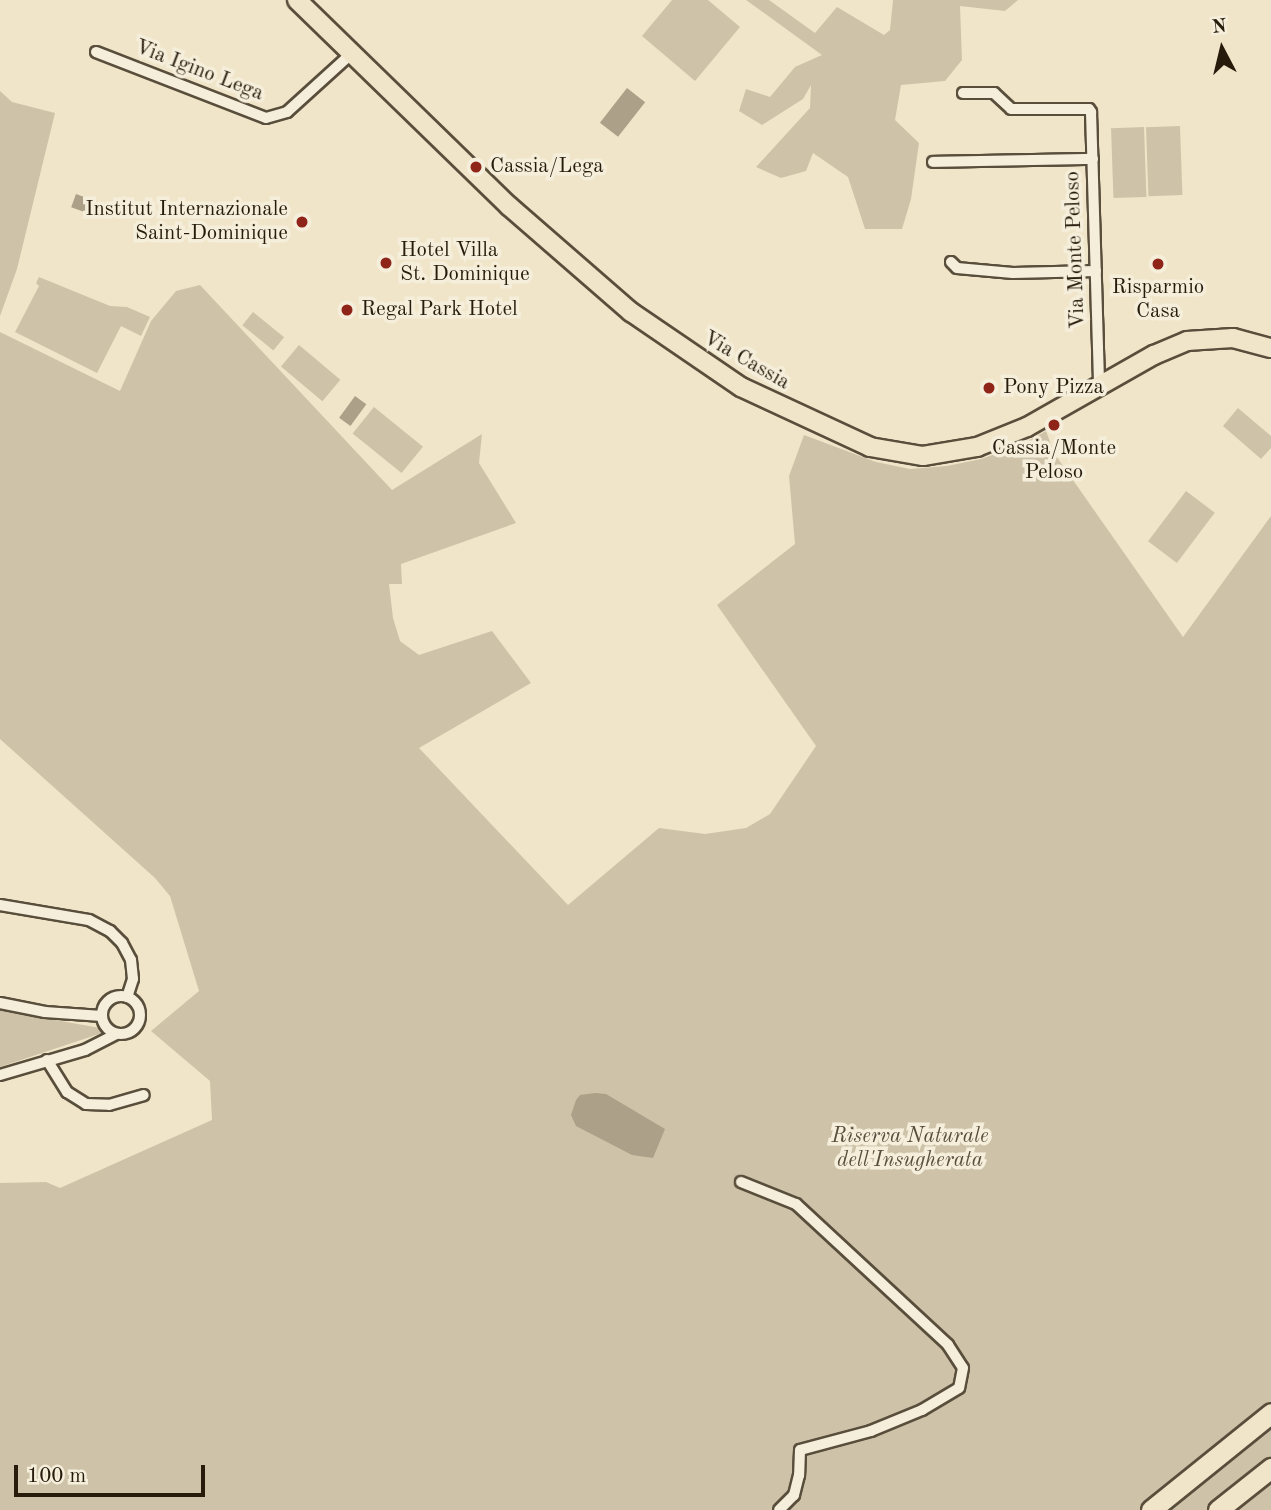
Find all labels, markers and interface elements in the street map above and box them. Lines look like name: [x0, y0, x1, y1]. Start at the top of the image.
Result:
north arrow: [1187, 14, 1257, 84]
text: N: [1211, 17, 1228, 38]
street label: Via Igino Lega: [131, 35, 267, 107]
place label: Cassia/Lega: [490, 154, 604, 180]
marker: Cassia/Lega: [468, 159, 484, 175]
street label: Via Monte Peloso: [1061, 171, 1091, 329]
place label: Institut Internazionale Saint-Dominique: [85, 197, 288, 247]
marker: Institut Internazionale Saint-Dominique: [294, 214, 310, 230]
place label: Hotel Villa St. Dominique: [400, 238, 530, 288]
marker: Hotel Villa St. Dominique: [378, 255, 394, 271]
marker: Risparmio Casa: [1150, 256, 1166, 272]
place label: Risparmio Casa: [1112, 275, 1204, 325]
place label: Regal Park Hotel: [361, 297, 518, 323]
marker: Regal Park Hotel: [339, 302, 355, 318]
street label: Via Cassia: [698, 326, 794, 396]
place label: Pony Pizza: [1003, 375, 1104, 401]
marker: Pony Pizza: [981, 380, 997, 396]
marker: Cassia/Monte Peloso: [1046, 417, 1062, 433]
place label: Cassia/Monte Peloso: [992, 436, 1116, 486]
park label: Riserva Naturale dell'Insugherata: [831, 1124, 989, 1174]
scale bar: [18, 1450, 208, 1494]
text: 100 m: [27, 1466, 86, 1487]

